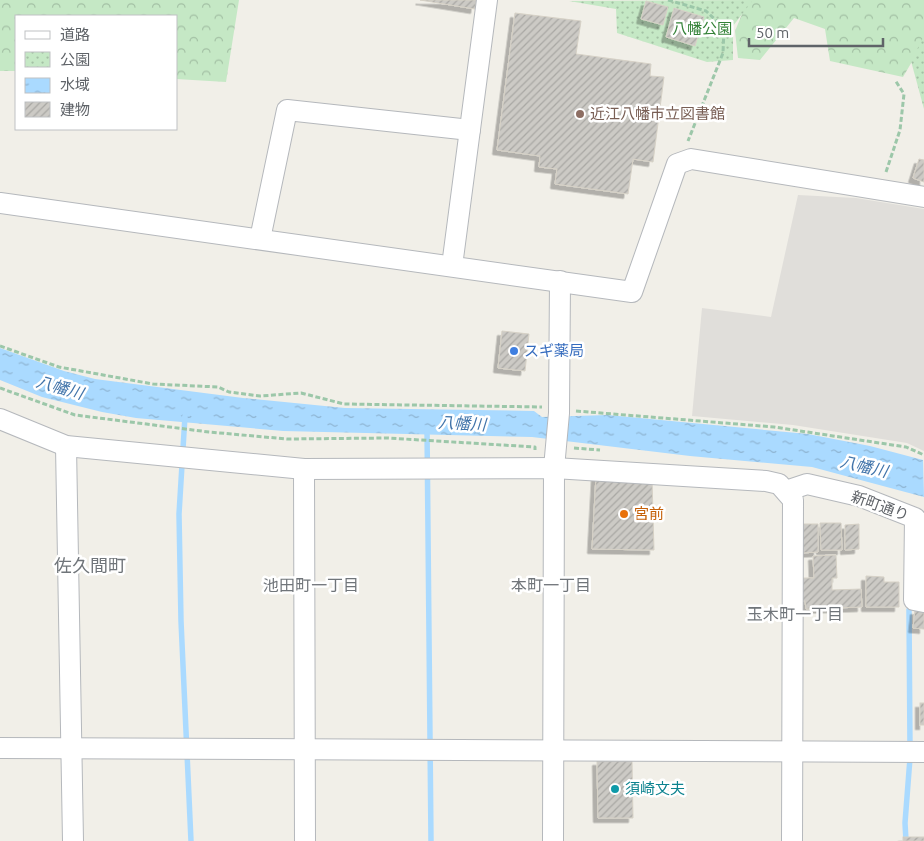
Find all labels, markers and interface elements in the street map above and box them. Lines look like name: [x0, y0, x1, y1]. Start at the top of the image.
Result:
legend: [15, 15, 178, 130]
scale bar: [749, 15, 883, 47]
park label: 八幡公園: [672, 20, 732, 37]
text: 50 m: [756, 24, 789, 41]
text: 道路: [60, 26, 90, 43]
text: 公園: [60, 51, 90, 68]
text: 水域: [60, 76, 90, 93]
text: 建物: [60, 101, 90, 118]
place label: 近江八幡市立図書館: [590, 105, 725, 122]
marker: 近江八幡市立図書館: [574, 108, 586, 120]
place label: スギ薬局: [524, 342, 584, 359]
marker: スギ薬局: [508, 345, 520, 357]
water label: 八幡川: [34, 372, 87, 403]
water label: 八幡川: [438, 413, 488, 433]
water label: 八幡川: [839, 452, 891, 481]
street label: 新町通り: [849, 487, 911, 524]
place label: 宮前: [634, 505, 664, 522]
marker: 宮前: [618, 508, 630, 520]
district label: 佐久間町: [54, 555, 126, 575]
district label: 池田町一丁目: [263, 576, 359, 594]
district label: 本町一丁目: [511, 576, 591, 594]
district label: 玉木町一丁目: [747, 605, 843, 623]
place label: 須崎文夫: [625, 780, 685, 797]
marker: 須崎文夫: [609, 783, 621, 795]

